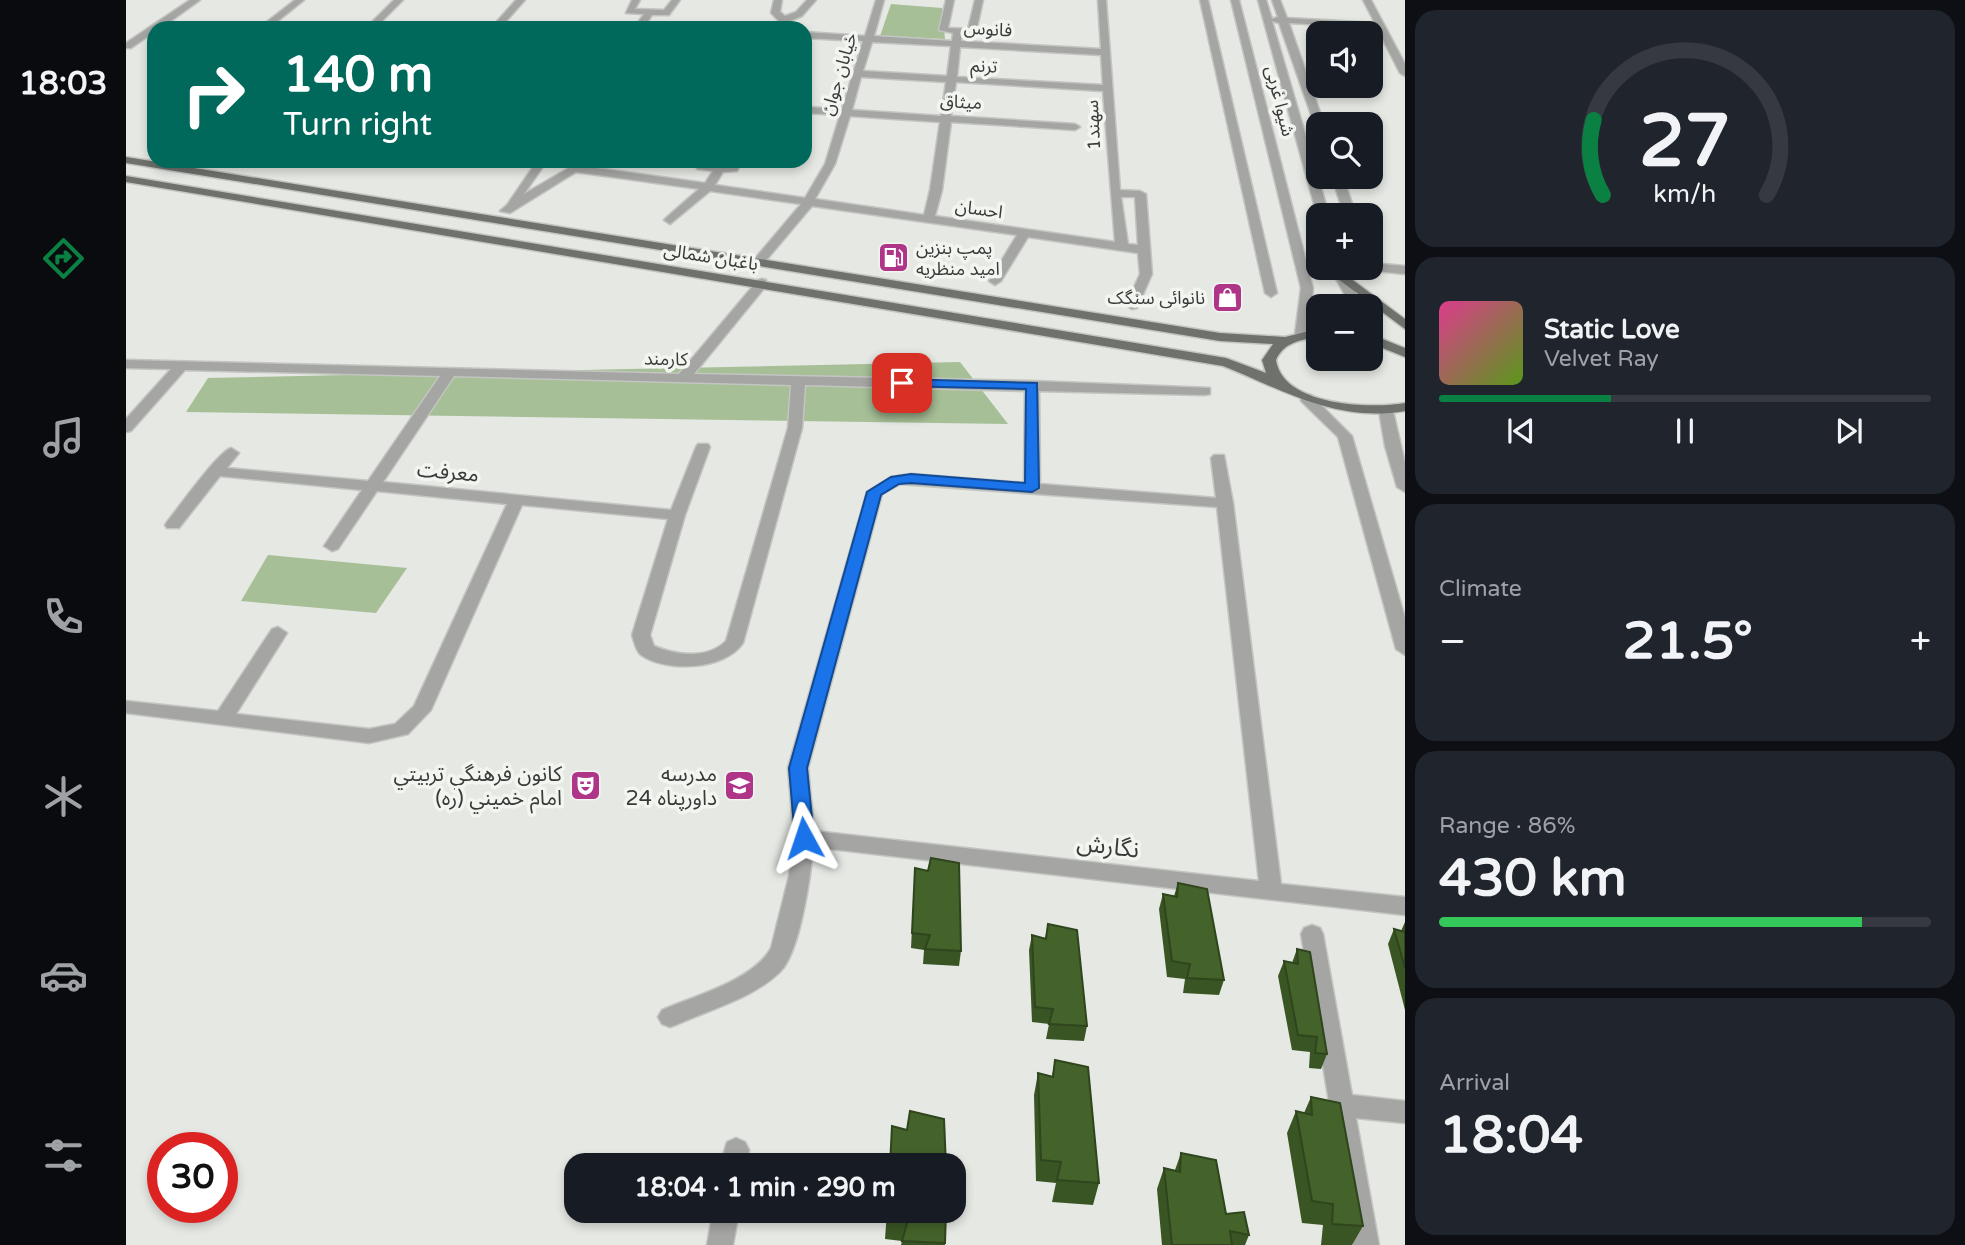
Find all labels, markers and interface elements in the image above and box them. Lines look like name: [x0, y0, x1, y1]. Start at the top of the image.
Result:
street label: فانوس: [963, 16, 1013, 42]
map controls: [1306, 21, 1383, 371]
button: sound: [1306, 21, 1383, 98]
street label: خیابان جوان: [816, 30, 862, 118]
text: 140 m: [283, 46, 433, 105]
icon: right: [168, 49, 259, 140]
street label: ترنم: [970, 54, 998, 80]
street label: شیوا غربی: [1261, 63, 1299, 139]
text: 18:03: [19, 65, 107, 103]
street label: میثاق: [939, 90, 983, 114]
text: 27: [1639, 98, 1731, 186]
street label: 1سهند: [1081, 99, 1105, 151]
text: Turn right: [283, 106, 432, 144]
button: search: [1306, 112, 1383, 189]
text: km/h: [1654, 178, 1716, 208]
street label: احسان: [954, 195, 1004, 223]
button: +: [1306, 203, 1383, 280]
icon: directions: [39, 234, 88, 283]
place label: پمپ بنزین امید منظریه: [916, 237, 1000, 280]
street label: باغبان شمالی: [662, 239, 760, 275]
fuel station icon: پمپ بنزین امید منظریه: [876, 241, 910, 275]
shop icon: نانوائی سنگک: [1211, 281, 1245, 315]
place label: نانوائی سنگک: [1108, 287, 1205, 309]
button: −: [1306, 294, 1383, 371]
text: Static Love: [1544, 314, 1680, 345]
text: Velvet Ray: [1544, 345, 1659, 373]
street label: کارمند: [644, 348, 689, 370]
pin: [872, 353, 932, 413]
icon: arrive: [883, 364, 921, 402]
icon: previous: [1502, 412, 1540, 450]
icon: pause: [1666, 412, 1704, 450]
icon: next: [1830, 412, 1868, 450]
icon: music: [39, 413, 88, 462]
street label: معرفت: [416, 457, 480, 488]
text: Climate: [1439, 575, 1522, 603]
icon: phone: [39, 592, 88, 641]
text: 21.5°: [1623, 610, 1753, 673]
text: −: [1439, 619, 1466, 665]
text: +: [1910, 619, 1931, 665]
place label: كانون فرهنگي تربيتي امام خميني (ره): [393, 762, 562, 814]
place label: مدرسه داورپناه 24: [626, 762, 717, 811]
theatre icon: كانون فرهنگي تربيتي امام خميني (ره): [568, 769, 602, 803]
school or university icon: مدرسه داورپناه 24: [723, 769, 757, 803]
icon: climate: [39, 772, 88, 821]
position arrow: [767, 801, 841, 875]
text: Range · 86%: [1439, 812, 1575, 840]
street label: نگارش: [1075, 828, 1141, 865]
text: 430 km: [1439, 847, 1627, 910]
icon: car: [39, 951, 88, 1000]
text: Arrival: [1439, 1069, 1510, 1097]
text: 18:04: [1439, 1104, 1583, 1167]
icon: filters: [39, 1131, 88, 1180]
speed limit sign: 30: [147, 1132, 238, 1223]
text: 18:04 · 1 min · 290 m: [634, 1172, 896, 1203]

